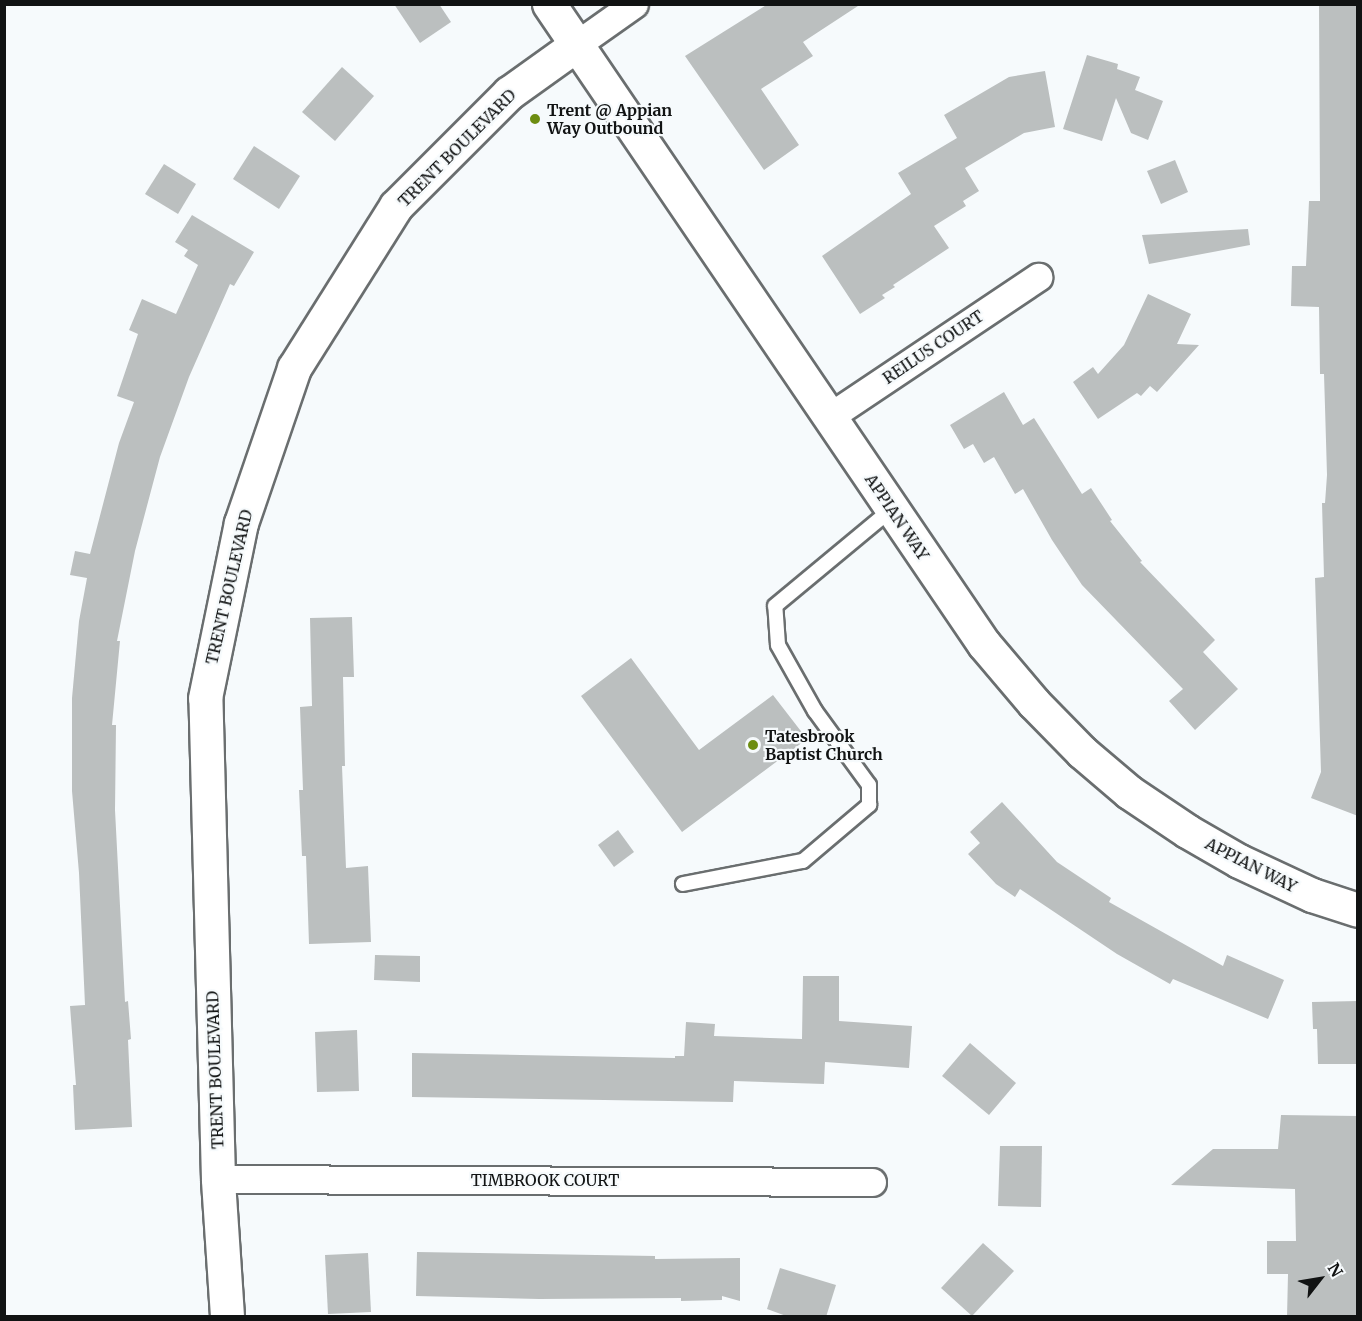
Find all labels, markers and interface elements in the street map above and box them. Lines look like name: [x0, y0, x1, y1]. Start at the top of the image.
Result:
street label: TRENT BOULEVARD: [394, 85, 520, 211]
place label: Trent @ Appian Way Outbound: [547, 100, 672, 138]
marker: Trent @ Appian Way Outbound: [528, 112, 542, 126]
street label: REILUS COURT: [879, 306, 987, 388]
street label: APPIAN WAY: [861, 470, 933, 564]
street label: TRENT BOULEVARD: [202, 508, 256, 666]
place label: Tatesbrook Baptist Church: [765, 726, 883, 764]
marker: Tatesbrook Baptist Church: [746, 738, 760, 752]
street label: APPIAN WAY: [1202, 834, 1300, 896]
street label: TRENT BOULEVARD: [203, 991, 227, 1149]
street label: TIMBROOK COURT: [471, 1170, 619, 1190]
north arrow: [1290, 1249, 1350, 1309]
text: N: [1324, 1259, 1347, 1280]

